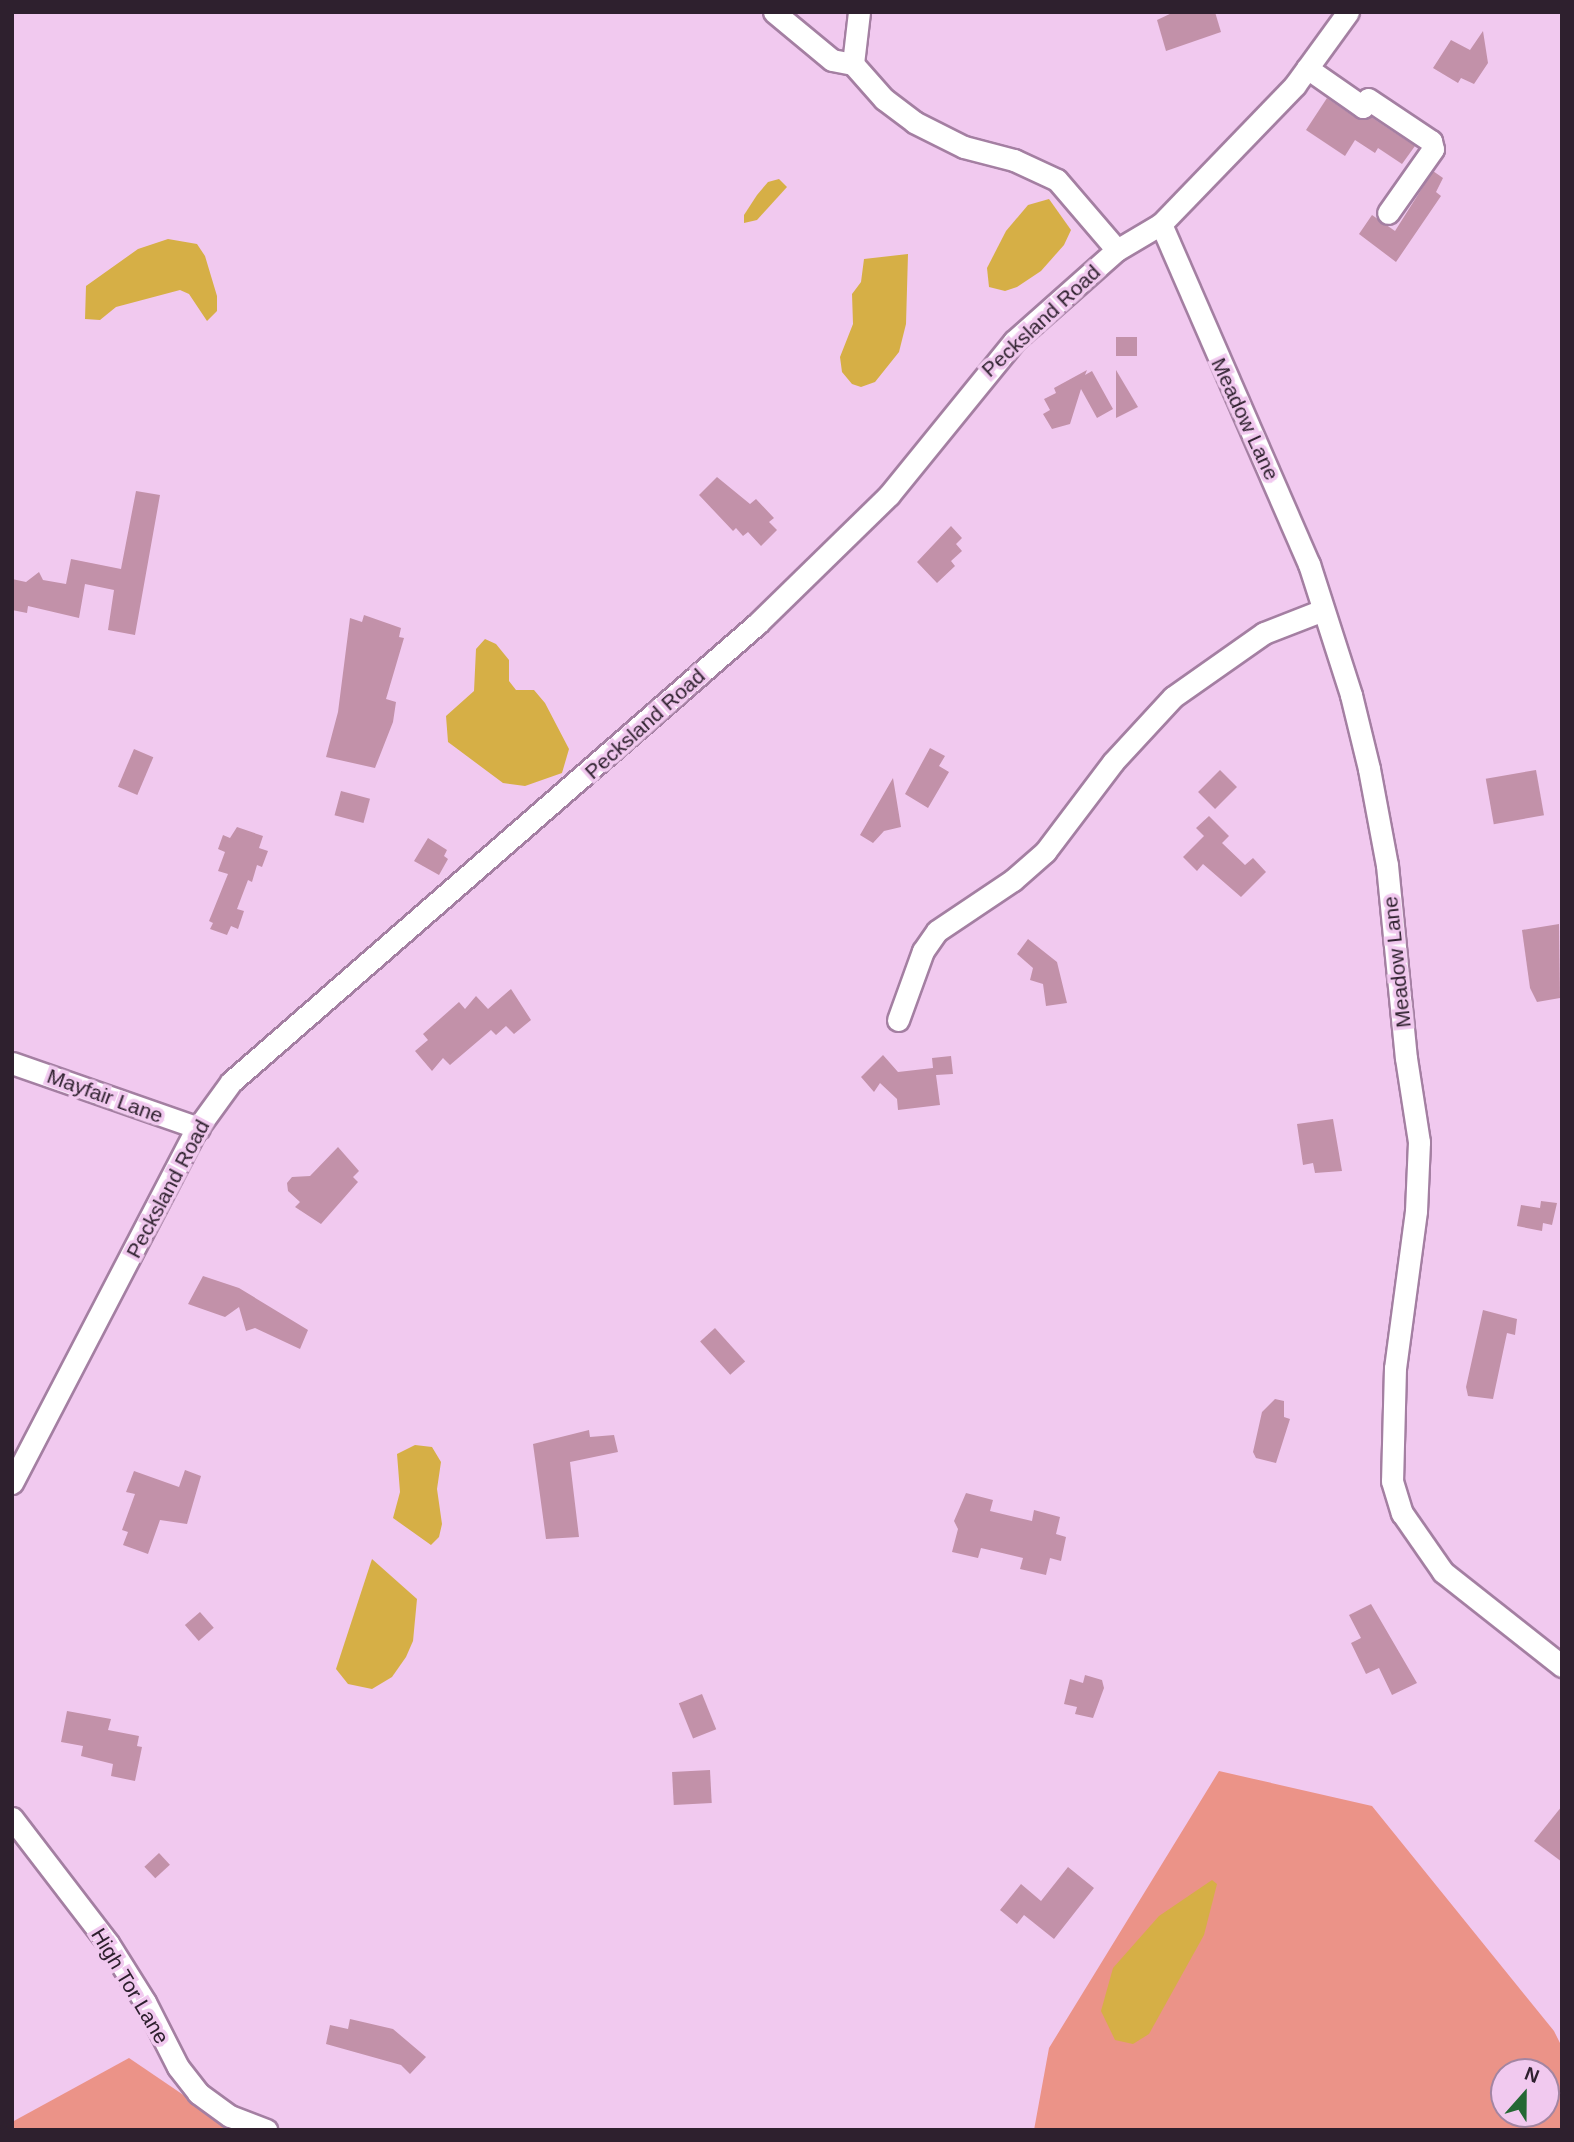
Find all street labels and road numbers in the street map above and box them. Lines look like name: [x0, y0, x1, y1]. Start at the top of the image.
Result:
street label: Pecksland Road: [976, 260, 1106, 382]
street label: Meadow Lane: [1206, 354, 1284, 484]
street label: Pecksland Road: [580, 663, 710, 785]
street label: Meadow Lane: [1378, 895, 1416, 1029]
street label: Mayfair Lane: [44, 1063, 166, 1129]
street label: Pecksland Road: [121, 1116, 215, 1262]
street label: High Tor Lane: [86, 1923, 174, 2049]

